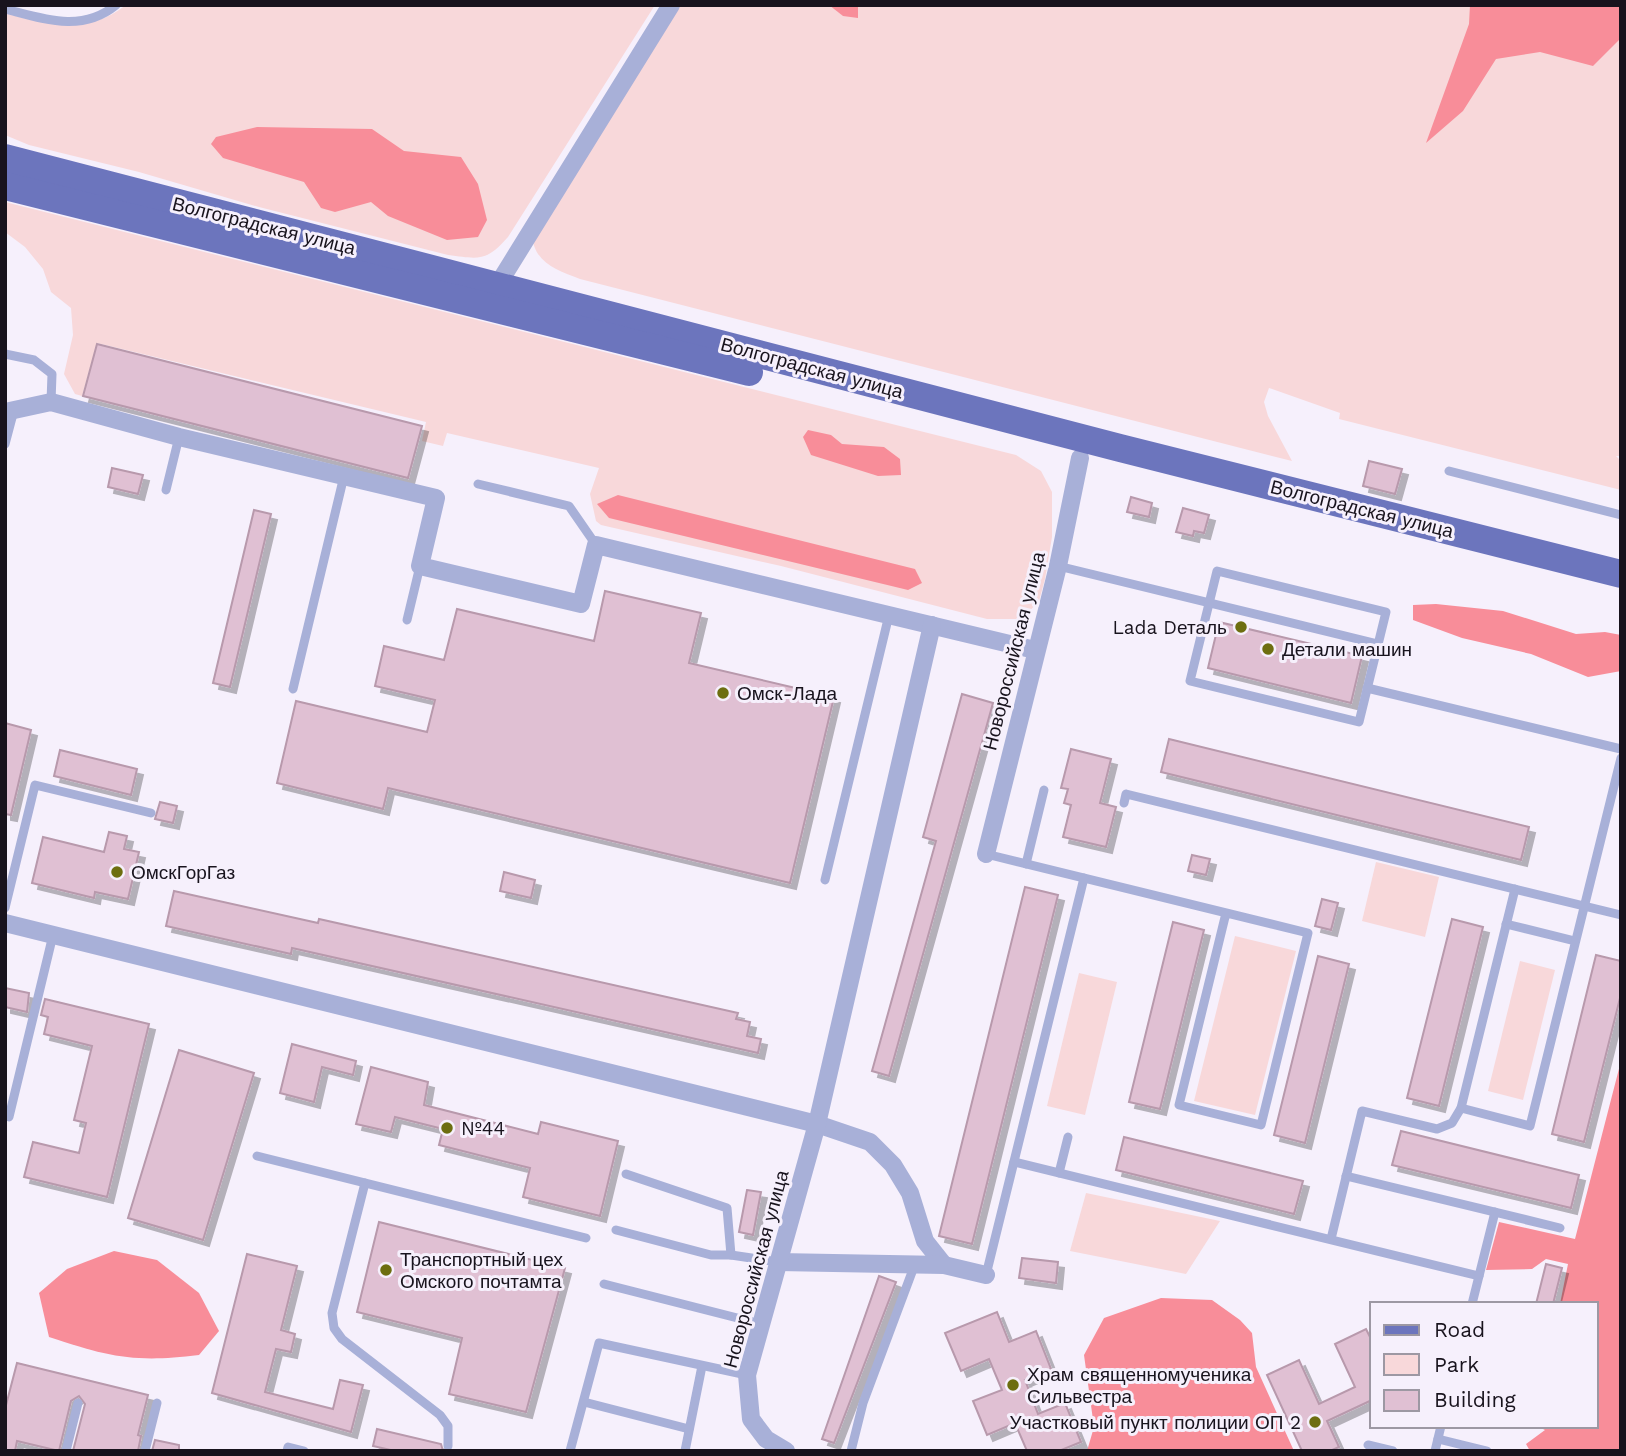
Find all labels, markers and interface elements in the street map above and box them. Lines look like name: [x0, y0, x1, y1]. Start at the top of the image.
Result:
street label: Волгоградская улица: [170, 192, 358, 260]
street label: Волгоградская улица: [718, 333, 906, 404]
street label: Волгоградская улица: [1268, 475, 1456, 543]
street label: Новороссийская улица: [978, 549, 1050, 753]
place label: Lada Dеталь: [1112, 616, 1227, 639]
marker: Lada Dеталь: [1233, 619, 1249, 635]
place label: Детали машин: [1282, 638, 1412, 661]
marker: Детали машин: [1260, 641, 1276, 657]
place label: Омск-Лада: [737, 682, 837, 705]
marker: Омск-Лада: [715, 685, 731, 701]
place label: ОмскГорГаз: [131, 861, 235, 884]
marker: ОмскГорГаз: [109, 864, 125, 880]
place label: №44: [461, 1117, 505, 1140]
marker: №44: [439, 1120, 455, 1136]
street label: Новороссийская улица: [719, 1167, 794, 1370]
place label: Транспортный цех Омского почтамта: [400, 1248, 563, 1293]
marker: Транспортный цех Омского почтамта: [378, 1262, 394, 1278]
legend: [1370, 1302, 1598, 1428]
text: Road: [1434, 1317, 1485, 1342]
text: Park: [1434, 1352, 1479, 1377]
place label: Храм священномученика Сильвестра: [1027, 1363, 1252, 1408]
marker: Храм священномученика Сильвестра: [1005, 1377, 1021, 1393]
text: Building: [1434, 1387, 1516, 1412]
place label: Участковый пункт полиции ОП 2: [1010, 1411, 1301, 1434]
marker: Участковый пункт полиции ОП 2: [1307, 1414, 1323, 1430]

